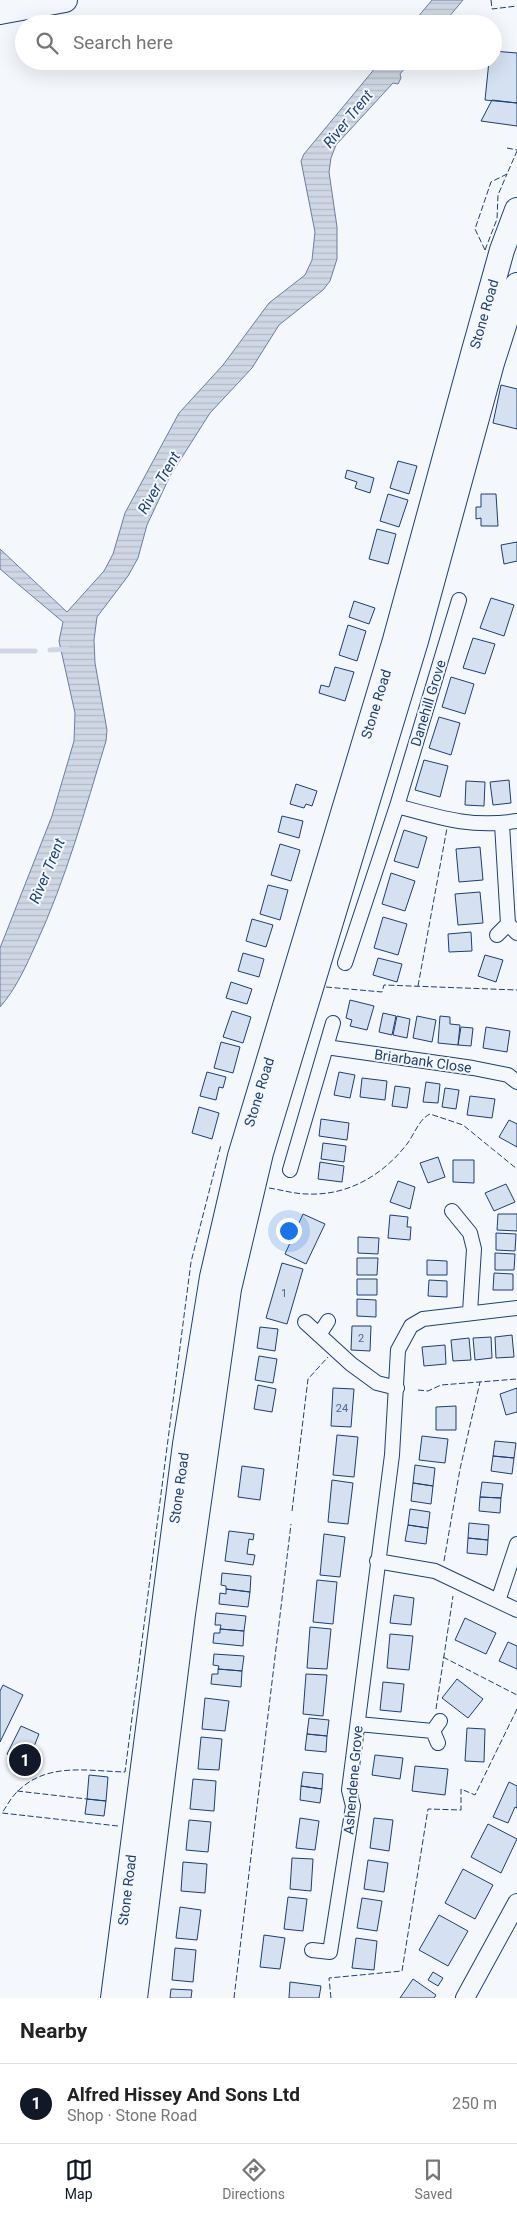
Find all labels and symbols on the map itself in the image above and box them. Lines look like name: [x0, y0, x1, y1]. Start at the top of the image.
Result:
water label: River Trent: [319, 86, 377, 151]
street label: Stone Road: [466, 277, 502, 351]
water label: River Trent: [134, 448, 184, 517]
street label: Danehill Grove: [407, 658, 449, 748]
street label: Stone Road: [358, 667, 394, 741]
water label: River Trent: [25, 836, 69, 906]
street label: Briarbank Close: [373, 1046, 473, 1076]
street label: Stone Road: [241, 1055, 277, 1129]
your location: [276, 1218, 302, 1244]
house number: 1: [281, 1287, 287, 1300]
house number: 2: [358, 1332, 364, 1345]
house number: 24: [336, 1402, 348, 1415]
street label: Stone Road: [166, 1451, 192, 1525]
street label: Ashendene Grove: [340, 1725, 366, 1835]
pin: 1: [9, 1741, 41, 1779]
street label: Stone Road: [115, 1854, 139, 1926]

